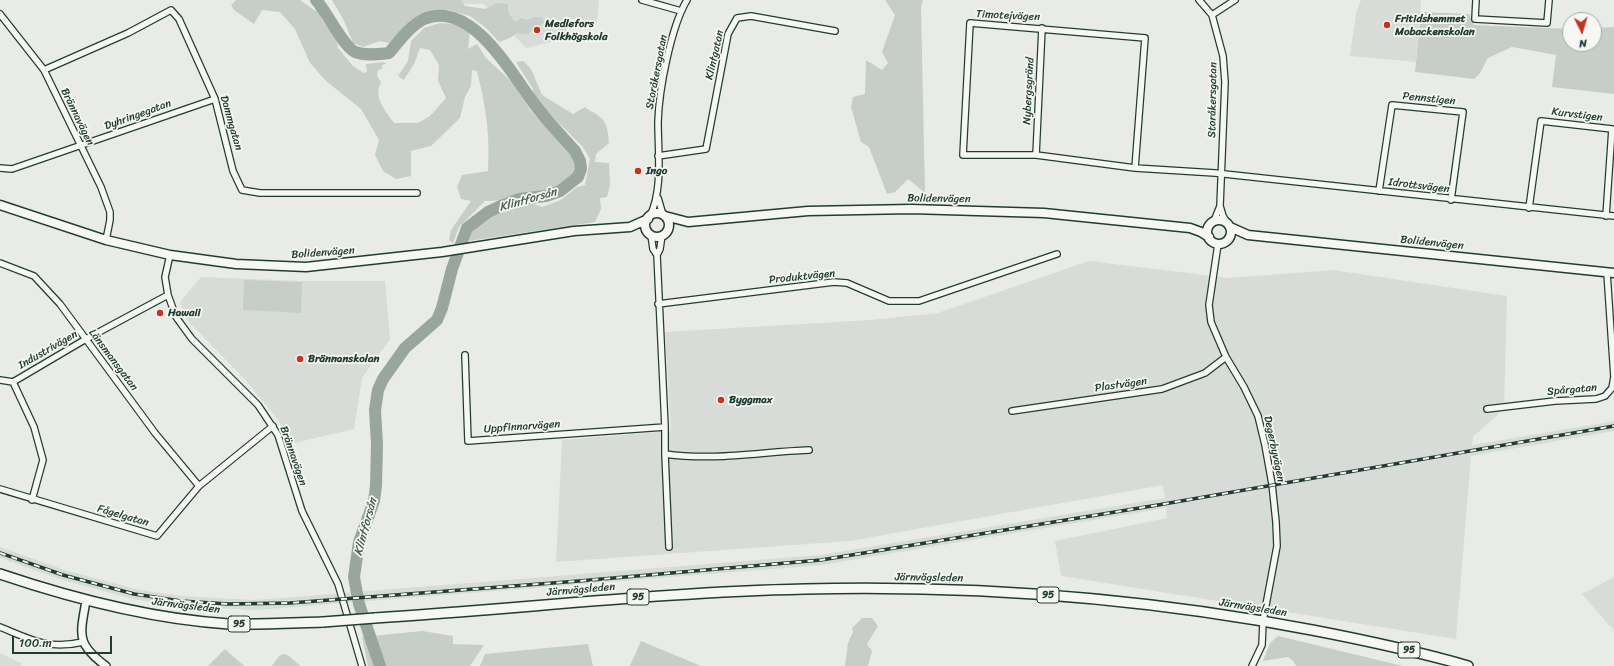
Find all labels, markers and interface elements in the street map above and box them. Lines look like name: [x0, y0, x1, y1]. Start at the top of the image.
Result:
street label: Timotejvägen: [976, 8, 1040, 24]
place label: Fritidshemmet Mobackenskolan: [1395, 12, 1475, 38]
north arrow: [1562, 12, 1602, 52]
place label: Medlefors Folkhögskola: [545, 17, 608, 43]
marker: Fritidshemmet Mobackenskolan: [1382, 20, 1392, 30]
marker: Medlefors Folkhögskola: [532, 25, 542, 35]
street label: Klintgatan: [703, 29, 727, 81]
street label: Storåkersgatan: [643, 34, 671, 110]
text: N: [1578, 34, 1588, 53]
street label: Nybergsgränd: [1021, 57, 1037, 125]
street label: Storåkersgatan: [1206, 62, 1220, 138]
street label: Brännavägen: [57, 86, 97, 148]
street label: Pennstigen: [1402, 90, 1456, 108]
street label: Dammgatan: [217, 94, 245, 152]
street label: Dyhringegatan: [103, 97, 173, 133]
street label: Kurvstigen: [1551, 105, 1603, 125]
place label: Ingo: [646, 164, 667, 178]
marker: Ingo: [633, 166, 643, 176]
street label: Idrottsvägen: [1388, 176, 1450, 196]
water label: Klintforsån: [498, 185, 558, 215]
street label: Bolidenvägen: [907, 192, 971, 206]
street label: Bolidenvägen: [1400, 233, 1464, 253]
street label: Bolidenvägen: [291, 244, 355, 262]
street label: Produktvägen: [768, 267, 836, 287]
place label: Hawaii: [168, 306, 201, 320]
marker: Hawaii: [155, 308, 165, 318]
street label: Länsmansgatan: [85, 327, 141, 393]
street label: Industrivägen: [16, 328, 80, 372]
place label: Brännanskolan: [308, 352, 379, 366]
marker: Brännanskolan: [295, 354, 305, 364]
street label: Plastvägen: [1094, 375, 1148, 395]
street label: Spårgatan: [1546, 381, 1598, 399]
place label: Byggmax: [729, 393, 772, 407]
marker: Byggmax: [716, 395, 726, 405]
street label: Degerbyvägen: [1261, 415, 1287, 483]
street label: Uppfinnarvägen: [483, 418, 561, 436]
street label: Brännavägen: [277, 424, 309, 488]
water label: Klintforsån: [351, 497, 381, 557]
street label: Fågelgatan: [96, 502, 150, 530]
street label: Järnvägsleden: [895, 571, 963, 585]
street label: Järnvägsleden: [546, 580, 616, 600]
road number: 95: [1037, 587, 1059, 603]
road number: 95: [627, 589, 649, 605]
street label: Järnvägsleden: [151, 595, 221, 617]
street label: Järnvägsleden: [1218, 596, 1288, 620]
road number: 95: [228, 616, 250, 632]
scale bar: [14, 628, 114, 654]
text: 100 m: [19, 632, 52, 654]
road number: 95: [1398, 642, 1420, 658]

